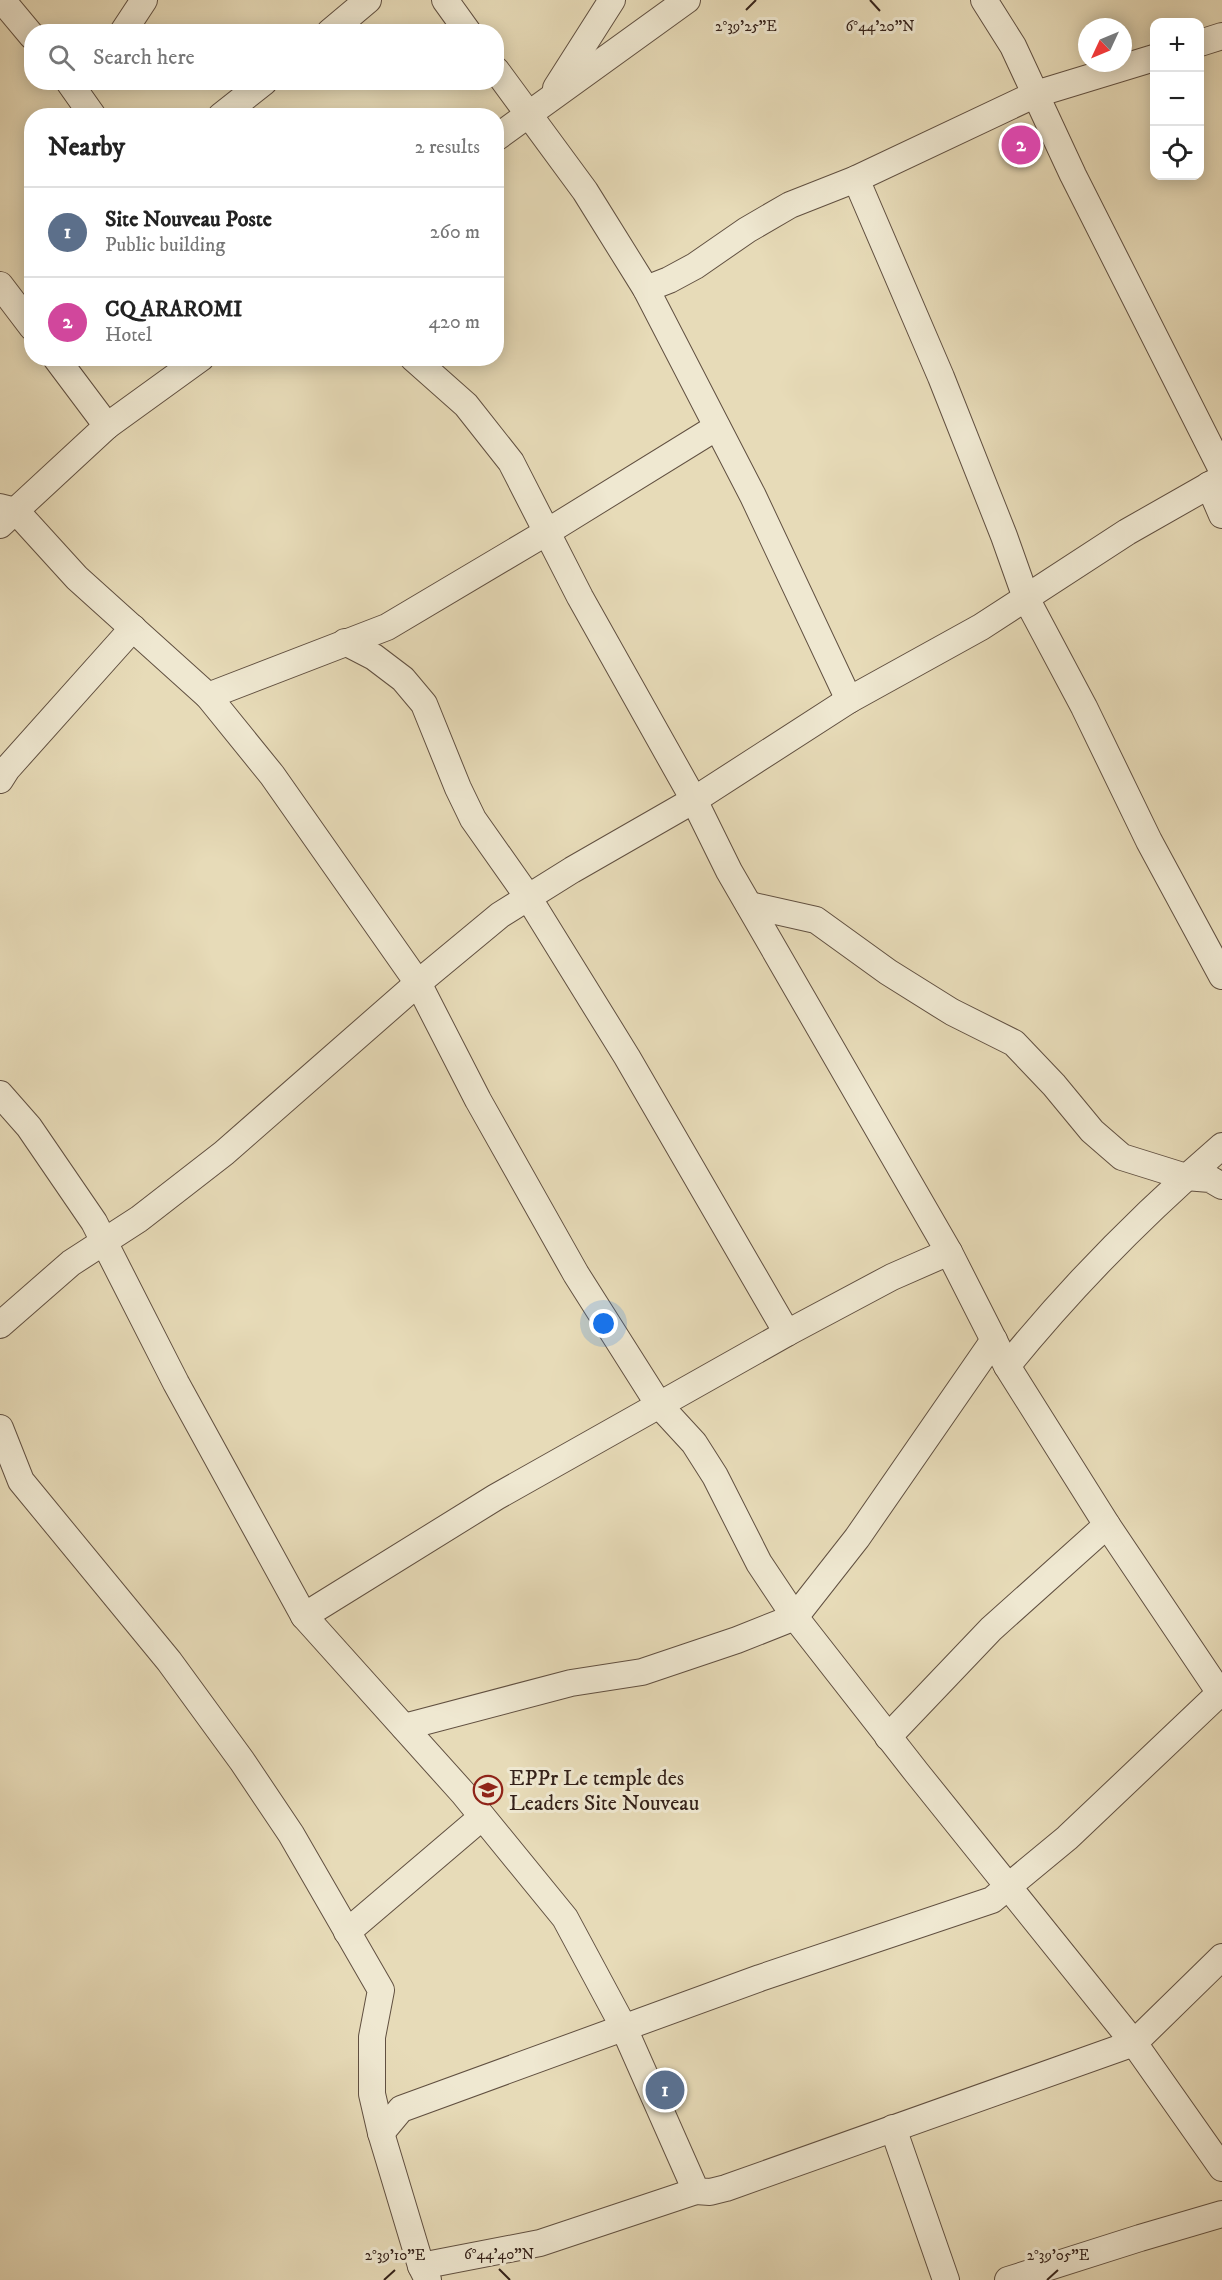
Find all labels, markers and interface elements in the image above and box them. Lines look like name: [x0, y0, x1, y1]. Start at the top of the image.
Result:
text: 2°39'25"E: [715, 17, 777, 36]
text: 6°44'20"N: [846, 17, 914, 36]
north arrow: [1078, 18, 1132, 72]
map controls: [1150, 18, 1204, 180]
button: +: [1150, 18, 1204, 72]
search box: [24, 24, 504, 90]
icon: search: [45, 41, 78, 74]
text: Search here: [93, 44, 195, 71]
button: −: [1150, 72, 1204, 126]
pin: 2: [1002, 122, 1040, 168]
button: locate: [1150, 126, 1204, 180]
text: Nearby: [48, 131, 125, 164]
text: 2 results: [415, 135, 480, 160]
text: Site Nouveau Poste: [105, 206, 272, 233]
text: 1: [64, 220, 71, 245]
text: 260 m: [430, 220, 480, 245]
text: Public building: [105, 233, 225, 258]
text: CQ ARAROMI: [105, 296, 242, 323]
text: 2: [63, 310, 72, 335]
text: 420 m: [429, 310, 480, 335]
text: Hotel: [105, 323, 152, 348]
your location: [589, 1309, 618, 1338]
place label: EPPr Le temple des Leaders Site Nouveau: [509, 1765, 699, 1817]
school or university icon: EPPr Le temple des Leaders Site Nouveau: [472, 1774, 504, 1806]
pin: 1: [646, 2068, 684, 2112]
text: 6°44'40"N: [464, 2245, 534, 2264]
text: 2°39'10"E: [365, 2246, 426, 2265]
text: 2°39'05"E: [1027, 2246, 1090, 2265]

